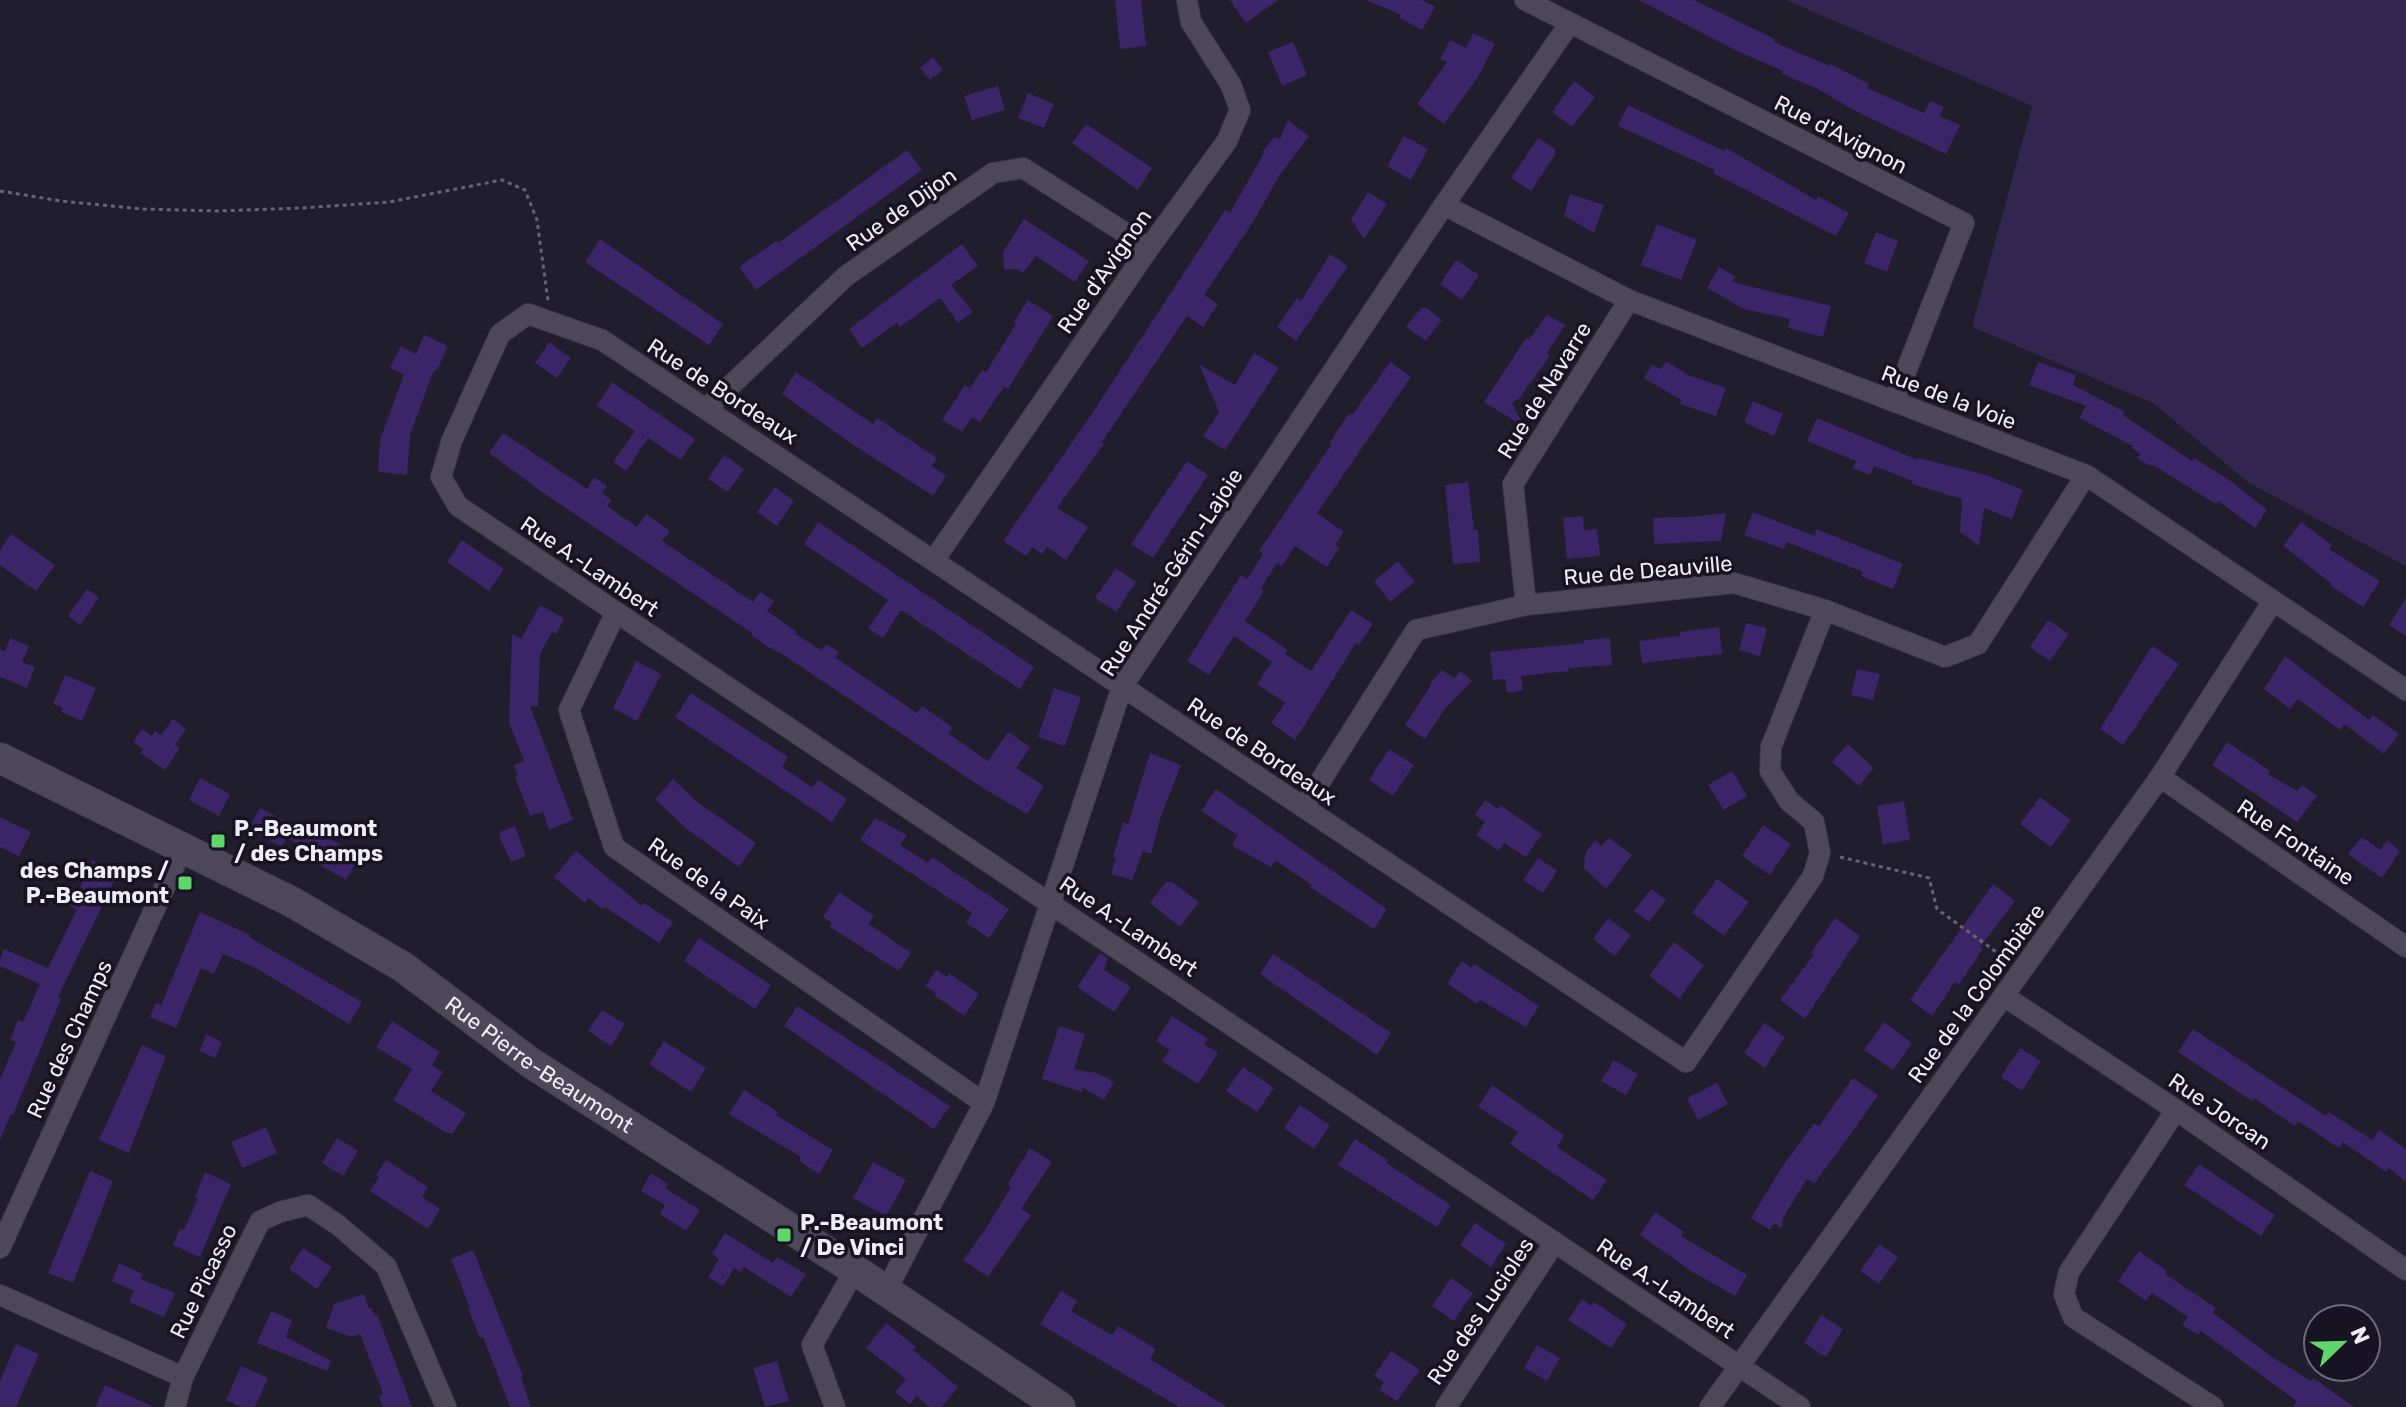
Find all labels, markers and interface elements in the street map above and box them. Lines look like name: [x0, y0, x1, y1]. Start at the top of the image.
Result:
street label: Rue d'Avignon: [1770, 89, 1912, 180]
street label: Rue de Dijon: [841, 162, 962, 257]
street label: Rue d'Avignon: [1052, 204, 1157, 339]
street label: Rue de Navarre: [1492, 317, 1597, 464]
street label: Rue de Bordeaux: [642, 333, 803, 450]
street label: Rue de la Voie: [1878, 359, 2020, 436]
street label: Rue André-Gérin-Lajoie: [1094, 463, 1249, 681]
street label: Rue A.-Lambert: [515, 510, 664, 623]
street label: Rue de Deauville: [1562, 550, 1734, 591]
street label: Rue de Bordeaux: [1182, 691, 1342, 811]
street label: Rue Fontaine: [2232, 793, 2359, 891]
place label: P.-Beaumont / des Champs: [234, 815, 383, 867]
marker: P.-Beaumont / des Champs: [209, 832, 227, 850]
street label: Rue de la Paix: [643, 832, 775, 935]
place label: des Champs / P.-Beaumont: [20, 857, 169, 909]
street label: Rue A.-Lambert: [1054, 870, 1203, 983]
marker: des Champs / P.-Beaumont: [176, 874, 194, 892]
street label: Rue de la Colombière: [1902, 898, 2051, 1088]
street label: Rue des Champs: [21, 956, 118, 1123]
street label: Rue Pierre-Beaumont: [440, 990, 639, 1139]
street label: Rue Jorcan: [2163, 1067, 2276, 1156]
place label: P.-Beaumont / De Vinci: [800, 1209, 943, 1261]
street label: Rue Picasso: [164, 1219, 243, 1343]
marker: P.-Beaumont / De Vinci: [775, 1226, 793, 1244]
street label: Rue A.-Lambert: [1591, 1232, 1740, 1345]
street label: Rue des Lucioles: [1421, 1233, 1540, 1390]
north arrow: [2302, 1303, 2382, 1383]
text: N: [2344, 1323, 2375, 1348]

